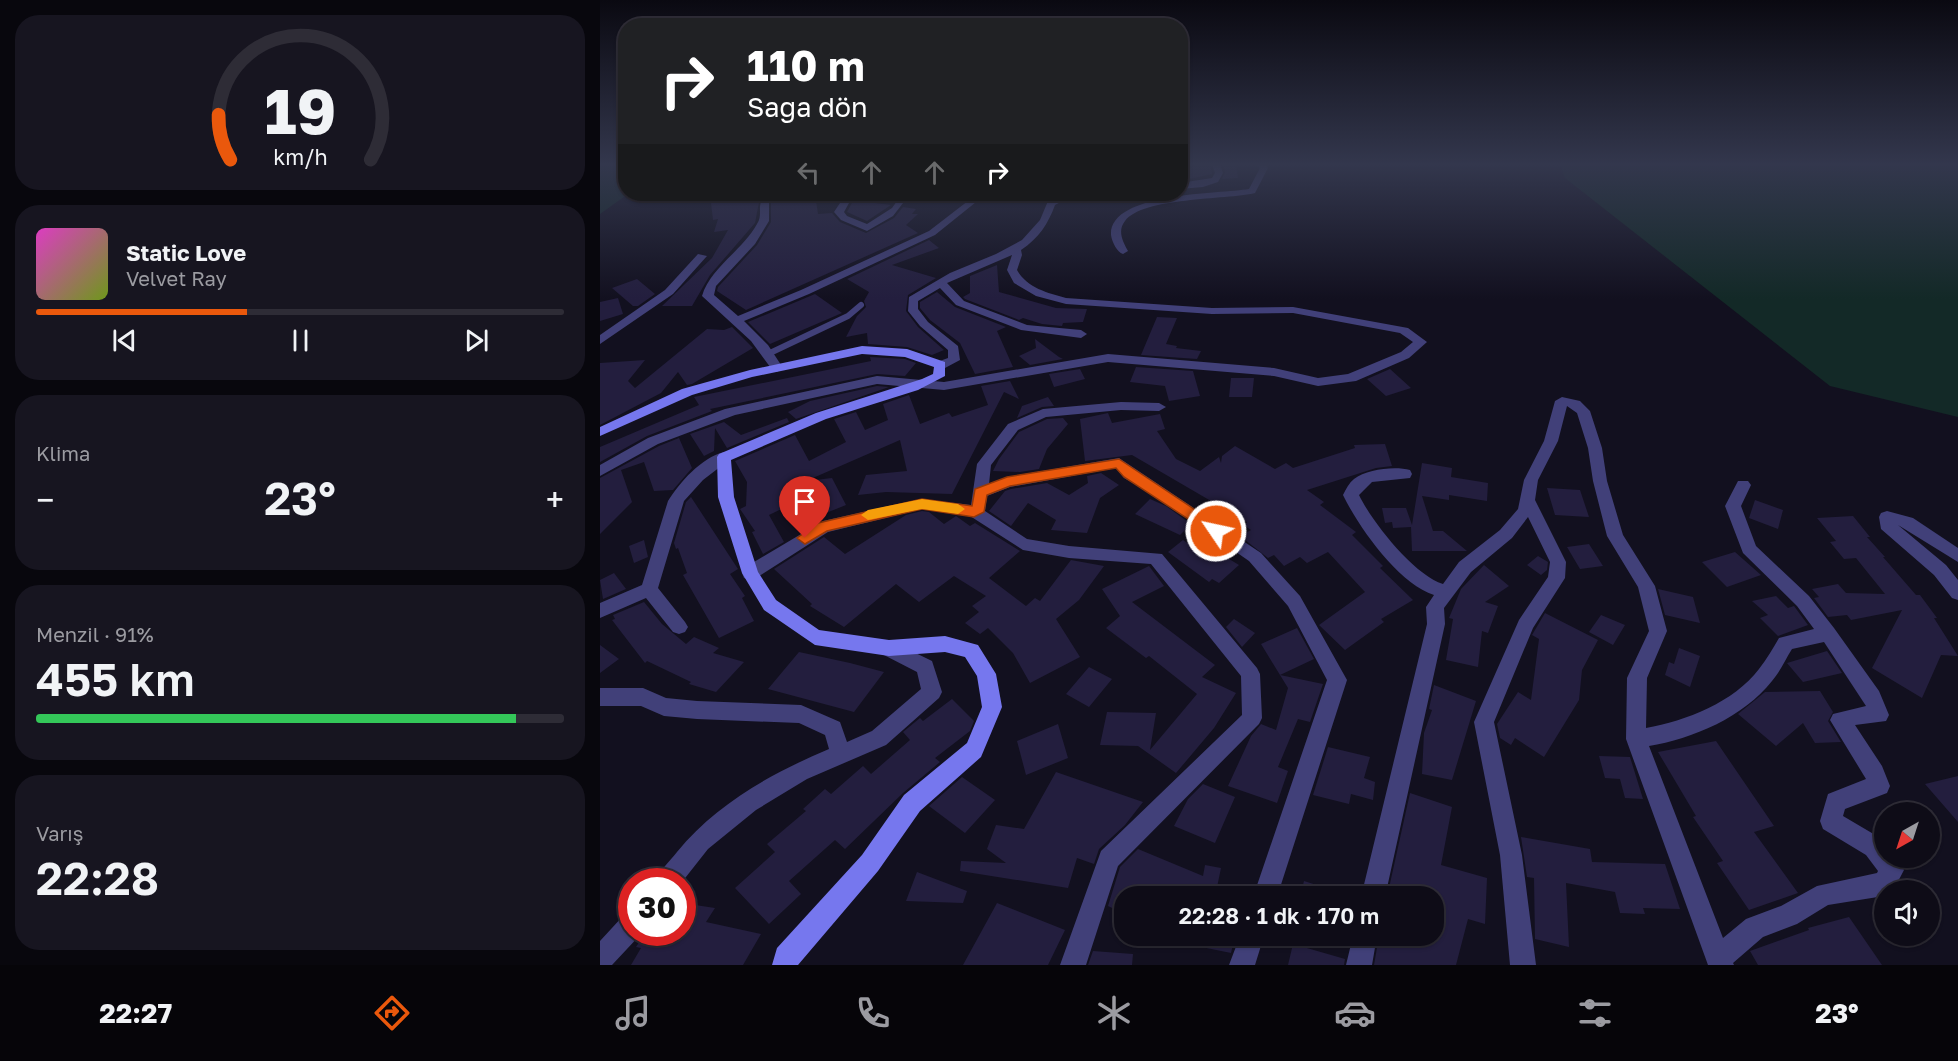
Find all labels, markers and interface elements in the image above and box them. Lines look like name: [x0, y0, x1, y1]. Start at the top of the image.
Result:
text: 110 m: [747, 40, 865, 90]
icon: right: [648, 42, 726, 120]
text: 19: [264, 73, 336, 148]
text: Sağa dön: [747, 91, 868, 123]
text: km/h: [273, 144, 327, 170]
icon: left: [792, 156, 825, 189]
icon: ahead: [855, 156, 888, 189]
icon: ahead: [918, 156, 951, 189]
icon: right: [981, 156, 1014, 189]
text: Static Love: [126, 239, 246, 266]
text: Velvet Ray: [126, 266, 227, 290]
icon: previous: [108, 324, 141, 357]
icon: pause: [284, 324, 317, 357]
icon: next: [460, 324, 493, 357]
text: Klima: [36, 441, 90, 465]
text: 23°: [264, 471, 336, 525]
pin: [779, 476, 830, 538]
text: −: [36, 480, 54, 519]
text: +: [546, 480, 564, 519]
icon: arrive: [788, 485, 821, 518]
position arrow: [1184, 499, 1248, 563]
text: Menzil · 91%: [36, 622, 154, 646]
text: 455 km: [36, 652, 195, 706]
north arrow: [1874, 802, 1940, 868]
map controls: [1874, 802, 1940, 946]
text: Varış: [36, 821, 83, 845]
text: 22:28: [36, 851, 159, 905]
speed limit sign: 30: [618, 868, 696, 946]
button: sound: [1874, 880, 1940, 946]
text: 22:28 · 1 dk · 170 m: [1179, 902, 1379, 929]
icon: directions: [371, 992, 413, 1034]
icon: music: [612, 992, 654, 1034]
icon: phone: [852, 992, 894, 1034]
icon: climate: [1093, 992, 1135, 1034]
icon: car: [1334, 992, 1376, 1034]
icon: filters: [1574, 992, 1616, 1034]
text: 22:27: [99, 997, 172, 1029]
text: 23°: [1815, 997, 1859, 1029]

